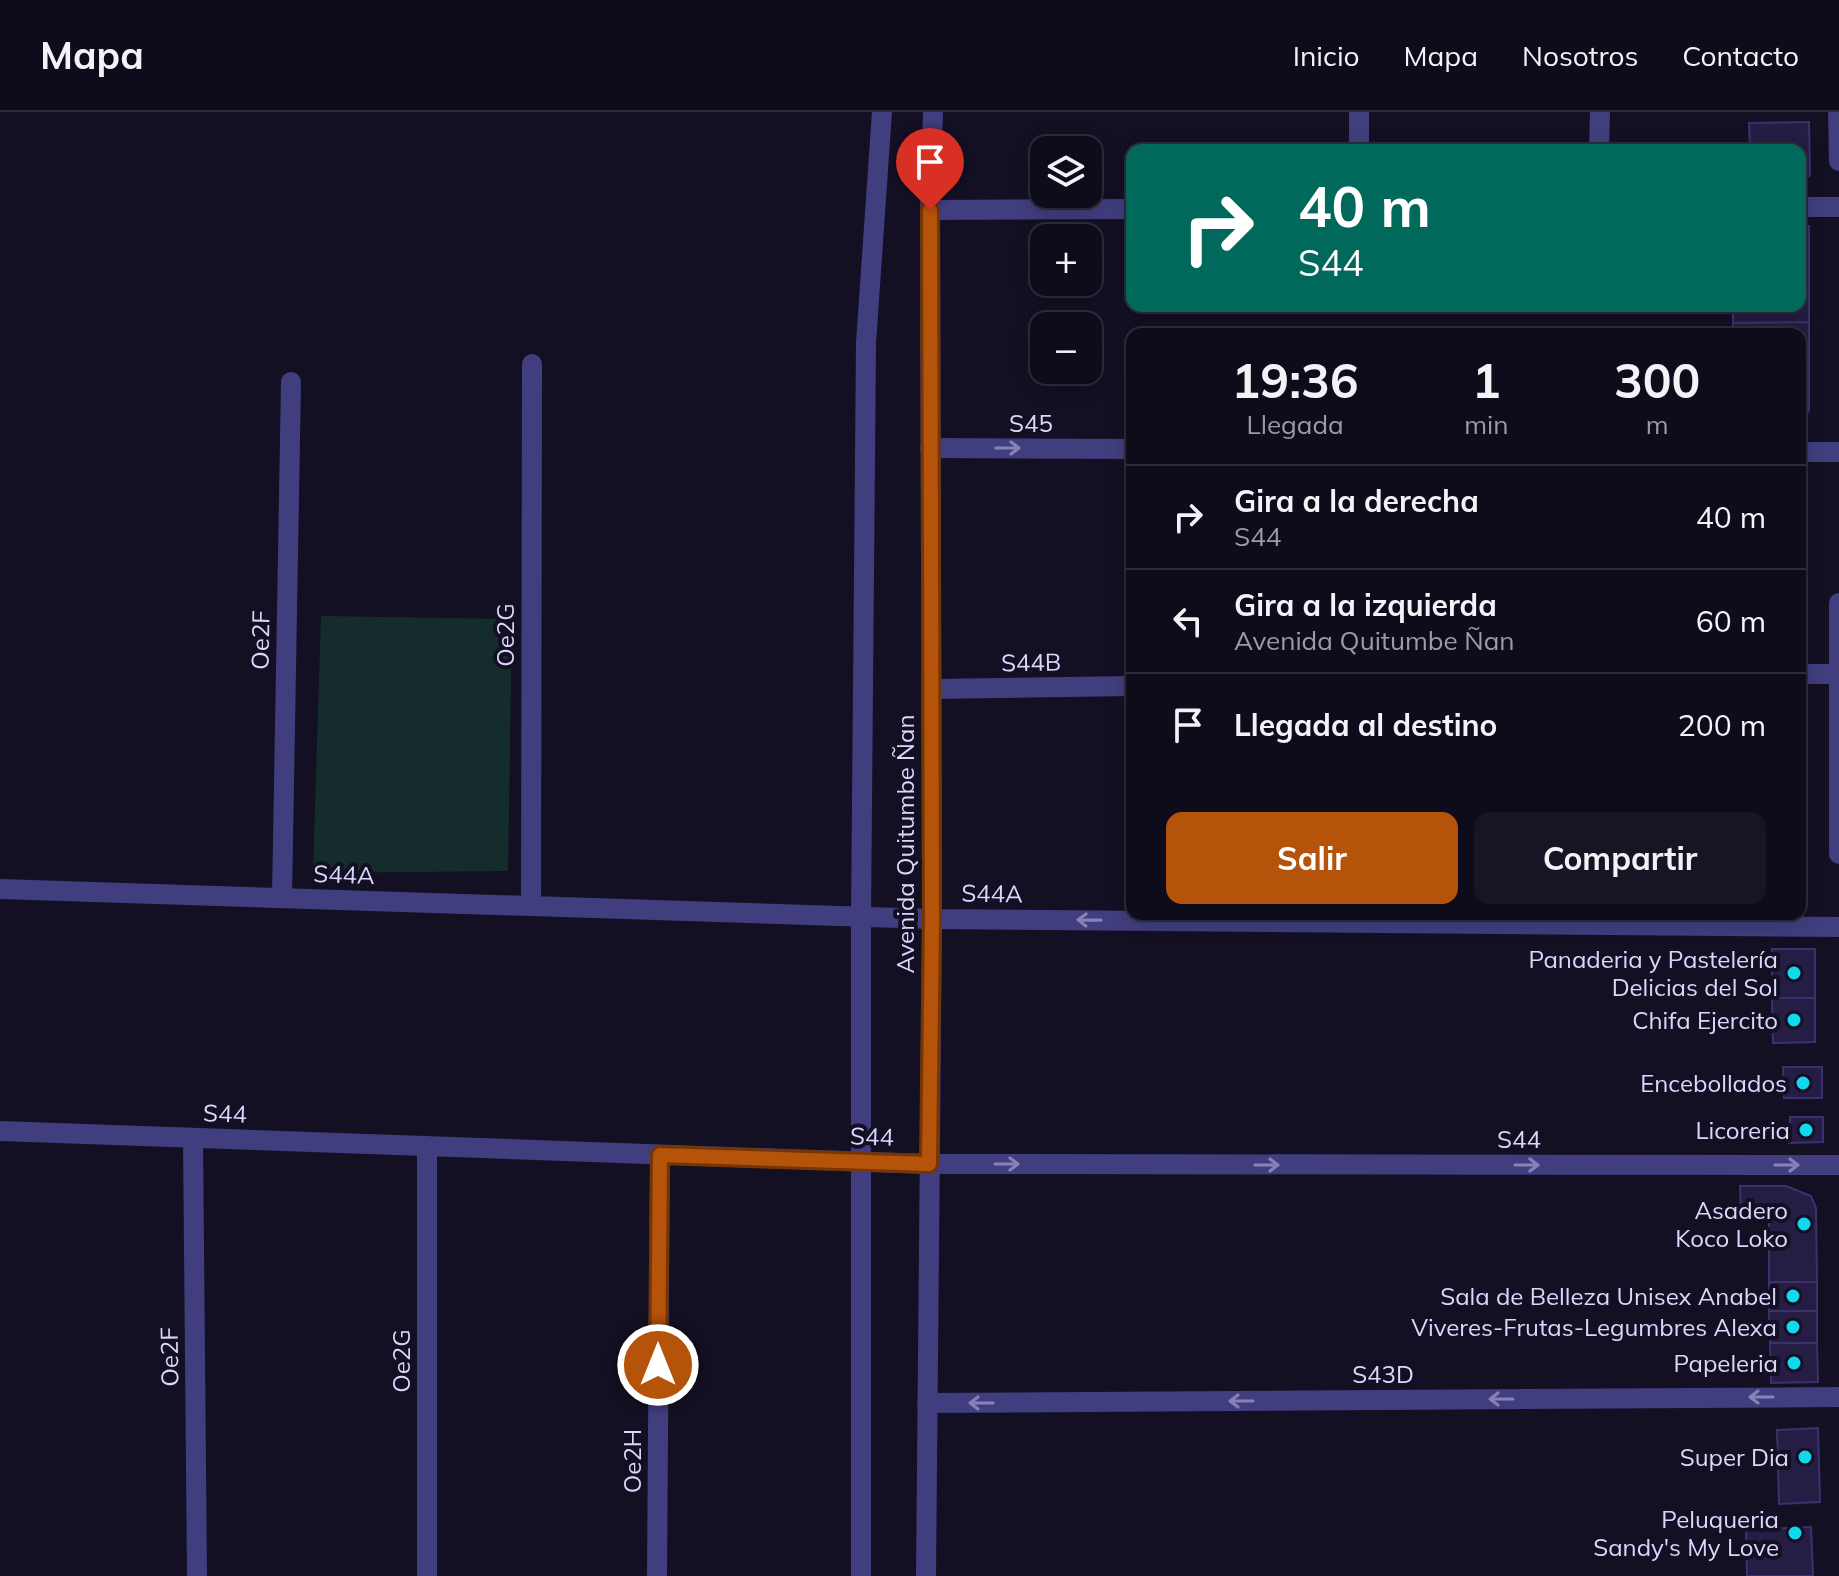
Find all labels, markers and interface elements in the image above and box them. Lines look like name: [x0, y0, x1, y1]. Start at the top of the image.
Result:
text: Mapa: [40, 31, 144, 79]
text: Inicio: [1293, 38, 1360, 73]
text: Mapa: [1404, 38, 1478, 73]
text: Nosotros: [1522, 38, 1638, 73]
text: Contacto: [1682, 38, 1799, 73]
pin: [896, 128, 964, 210]
map controls: [1030, 136, 1102, 384]
button: layers: [1030, 136, 1102, 208]
icon: arrive: [908, 140, 952, 184]
text: 40 m: [1298, 171, 1431, 241]
icon: right: [1166, 176, 1270, 280]
button: +: [1030, 224, 1102, 296]
text: S44: [1298, 240, 1364, 285]
button: −: [1030, 312, 1102, 384]
text: 19:36: [1232, 350, 1359, 410]
text: 1: [1472, 350, 1501, 410]
text: 300: [1614, 350, 1700, 410]
street label: S45: [1009, 408, 1053, 438]
text: Llegada: [1247, 408, 1344, 441]
text: min: [1464, 408, 1508, 441]
text: m: [1646, 408, 1669, 441]
one-way arrow: [994, 440, 1021, 456]
text: Gira a la derecha: [1234, 482, 1479, 520]
icon: right: [1166, 495, 1210, 539]
text: 40 m: [1696, 498, 1766, 536]
text: S44: [1234, 520, 1281, 553]
text: Gira a la izquierda: [1234, 586, 1497, 624]
icon: left: [1166, 599, 1210, 643]
text: 60 m: [1696, 602, 1766, 640]
street label: Oe2G: [490, 603, 520, 667]
street label: Oe2F: [244, 610, 276, 670]
text: Avenida Quitumbe Ñan: [1234, 624, 1515, 657]
street label: S44B: [1001, 646, 1061, 678]
icon: arrive: [1166, 703, 1210, 747]
text: Llegada al destino: [1234, 706, 1497, 744]
text: 200 m: [1678, 706, 1766, 744]
street label: Avenida Quitumbe Ñan: [890, 715, 920, 974]
button: Salir: [1166, 812, 1458, 904]
button: Compartir: [1474, 812, 1766, 904]
street label: S44A: [313, 858, 376, 890]
street label: S44A: [961, 877, 1023, 909]
one-way arrow: [1076, 912, 1103, 928]
place label: Panaderia y Pastelería Delicias del Sol: [1528, 944, 1778, 1002]
marker: Panaderia y Pastelería Delicias del Sol: [1785, 964, 1803, 982]
place label: Chifa Ejercito: [1632, 1005, 1778, 1035]
marker: Chifa Ejercito: [1785, 1011, 1803, 1029]
place label: Encebollados: [1640, 1068, 1787, 1098]
marker: Encebollados: [1794, 1074, 1812, 1092]
street label: S44: [203, 1097, 247, 1129]
place label: Licoreria: [1695, 1115, 1790, 1145]
street label: S44: [850, 1120, 894, 1152]
marker: Licoreria: [1797, 1121, 1815, 1139]
street label: S44: [1497, 1124, 1541, 1154]
one-way arrow: [993, 1156, 1020, 1172]
one-way arrow: [1253, 1157, 1280, 1173]
one-way arrow: [1513, 1157, 1540, 1173]
one-way arrow: [1773, 1157, 1800, 1173]
place label: Asadero Koco Loko: [1675, 1195, 1788, 1253]
marker: Asadero Koco Loko: [1795, 1215, 1813, 1233]
place label: Sala de Belleza Unisex Anabel: [1440, 1281, 1777, 1311]
marker: Sala de Belleza Unisex Anabel: [1784, 1287, 1802, 1305]
place label: Viveres-Frutas-Legumbres Alexa: [1411, 1312, 1777, 1342]
marker: Viveres-Frutas-Legumbres Alexa: [1784, 1318, 1802, 1336]
position arrow: [616, 1323, 700, 1407]
street label: Oe2F: [153, 1327, 185, 1387]
street label: Oe2G: [386, 1329, 416, 1393]
place label: Papeleria: [1674, 1348, 1778, 1378]
marker: Papeleria: [1785, 1354, 1803, 1372]
street label: S43D: [1352, 1359, 1414, 1389]
one-way arrow: [1748, 1389, 1775, 1405]
one-way arrow: [1488, 1391, 1515, 1407]
one-way arrow: [1228, 1393, 1255, 1409]
one-way arrow: [968, 1395, 995, 1411]
street label: Oe2H: [617, 1429, 647, 1493]
place label: Super Dia: [1680, 1442, 1789, 1472]
marker: Super Dia: [1796, 1448, 1814, 1466]
place label: Peluqueria Sandy's My Love: [1593, 1504, 1779, 1562]
marker: Peluqueria Sandy's My Love: [1786, 1524, 1804, 1542]

